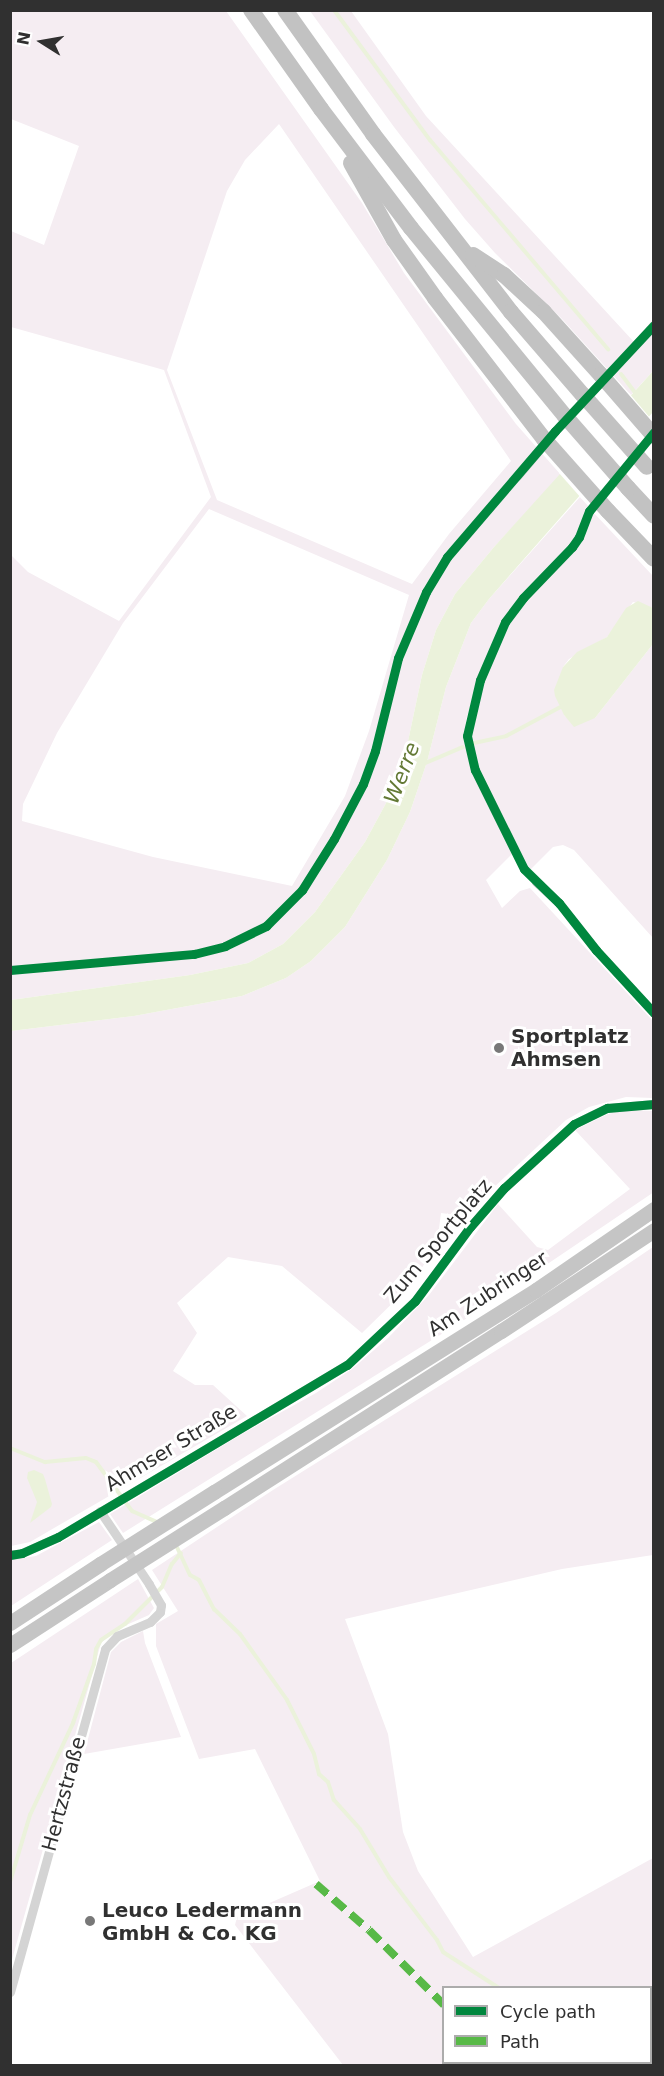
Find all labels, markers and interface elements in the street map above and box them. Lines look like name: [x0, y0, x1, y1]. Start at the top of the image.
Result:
north arrow: [12, 12, 72, 72]
text: N: [13, 30, 34, 47]
water label: Werre: [379, 739, 425, 807]
place label: Sportplatz Ahmsen: [511, 1024, 629, 1071]
marker: Sportplatz Ahmsen: [492, 1041, 506, 1055]
street label: Zum Sportplatz: [379, 1174, 497, 1308]
street label: Am Zubringer: [423, 1246, 553, 1342]
street label: Ahmser Straße: [101, 1399, 241, 1497]
street label: Hertzstraße: [37, 1734, 91, 1854]
place label: Leuco Ledermann GmbH & Co. KG: [102, 1898, 302, 1945]
marker: Leuco Ledermann GmbH & Co. KG: [83, 1914, 97, 1928]
legend: [442, 1986, 652, 2064]
text: Cycle path: [500, 2001, 596, 2022]
text: Path: [500, 2031, 540, 2052]

